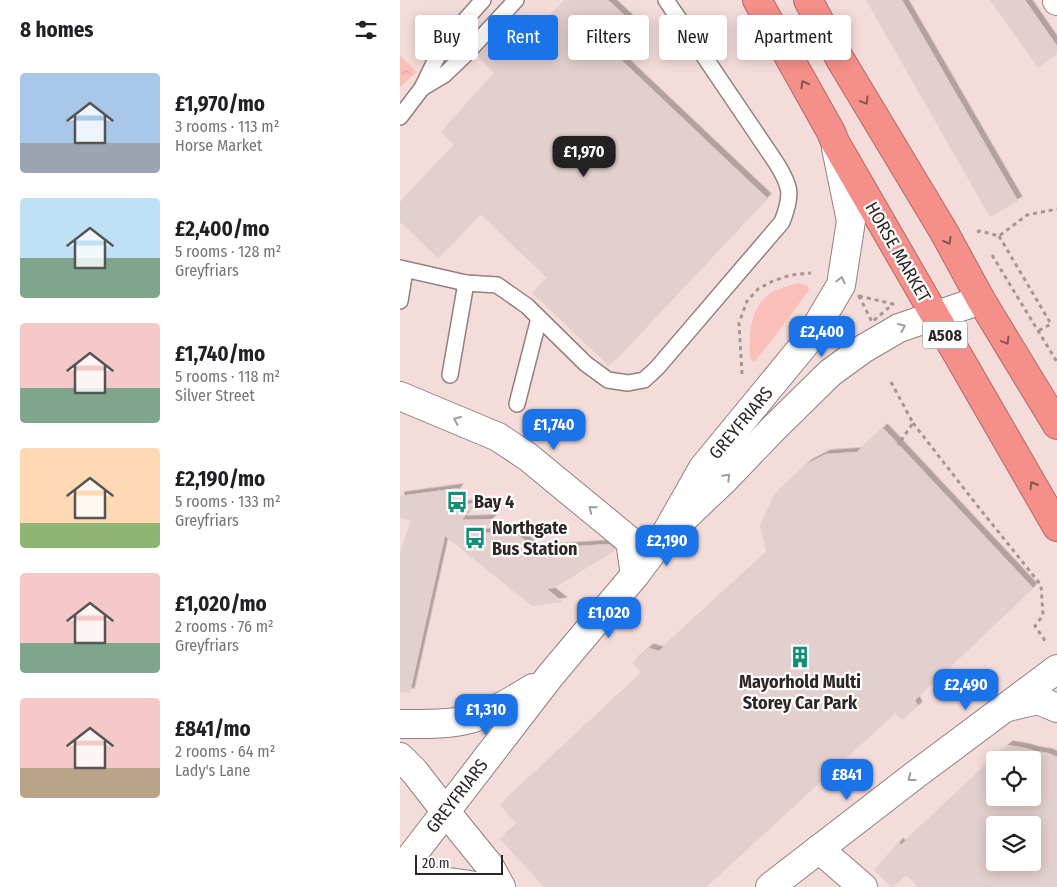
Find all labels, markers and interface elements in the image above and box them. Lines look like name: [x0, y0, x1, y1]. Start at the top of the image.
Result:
chip: Buy: [415, 15, 478, 60]
chip: Rent: [488, 15, 558, 60]
chip: Filters: [568, 15, 649, 60]
chip: New: [659, 15, 727, 60]
chip: Apartment: [737, 15, 851, 60]
icon: filters: [352, 16, 380, 44]
text: 8 homes: [20, 17, 94, 43]
one-way arrow: [800, 80, 810, 89]
text: £1,970/mo: [175, 91, 265, 117]
icon: home: [60, 93, 120, 153]
one-way arrow: [859, 96, 869, 105]
text: 3 rooms · 113 m²: [175, 117, 279, 136]
text: Horse Market: [175, 136, 262, 155]
pin: £1,970: [543, 136, 625, 178]
text: £1,970: [564, 142, 604, 161]
street label: HORSE MARKET: [861, 198, 936, 307]
text: £2,400/mo: [175, 216, 269, 242]
icon: home: [60, 218, 120, 278]
one-way arrow: [942, 235, 952, 244]
text: 5 rooms · 128 m²: [175, 242, 281, 261]
text: Greyfriars: [175, 261, 239, 280]
one-way arrow: [835, 275, 846, 284]
pin: £2,400: [781, 316, 863, 358]
text: £2,400: [800, 322, 844, 341]
road number: A508: [922, 322, 968, 348]
one-way arrow: [897, 323, 906, 334]
one-way arrow: [1000, 336, 1010, 345]
text: £1,740/mo: [175, 341, 265, 367]
icon: home: [60, 343, 120, 403]
text: 5 rooms · 118 m²: [175, 367, 280, 386]
street label: GREYFRIARS: [704, 382, 778, 464]
text: Silver Street: [175, 386, 255, 405]
pin: £1,740: [513, 408, 595, 451]
one-way arrow: [453, 415, 462, 426]
text: £1,740: [534, 415, 574, 434]
text: £2,190/mo: [175, 466, 265, 492]
icon: home: [60, 468, 120, 528]
one-way arrow: [721, 474, 730, 483]
one-way arrow: [1029, 481, 1039, 490]
bus stop icon: Bay 4: [444, 489, 470, 515]
place label: Bay 4: [474, 491, 514, 513]
text: 5 rooms · 133 m²: [175, 492, 281, 511]
one-way arrow: [588, 506, 597, 515]
text: Greyfriars: [175, 511, 239, 530]
place label: Northgate Bus Station: [492, 517, 578, 560]
pin: £2,190: [626, 524, 708, 567]
bus stop icon: Northgate Bus Station: [462, 525, 488, 551]
text: £2,190: [646, 531, 688, 550]
text: £1,020/mo: [175, 591, 267, 617]
icon: home: [60, 593, 120, 653]
pin: £1,020: [568, 596, 650, 639]
text: £1,020: [588, 603, 630, 622]
text: 2 rooms · 76 m²: [175, 617, 274, 636]
text: Greyfriars: [175, 636, 239, 655]
building icon: Mayorhold Multi Storey Car Park: [787, 644, 813, 670]
pin: £2,490: [925, 668, 1007, 711]
place label: Mayorhold Multi Storey Car Park: [739, 671, 861, 714]
text: £2,490: [944, 675, 988, 694]
pin: £1,310: [445, 694, 527, 736]
text: £1,310: [466, 700, 506, 719]
text: £841/mo: [175, 716, 251, 742]
icon: home: [60, 718, 120, 778]
text: 2 rooms · 64 m²: [175, 742, 275, 761]
map controls: [986, 751, 1041, 871]
button: locate: [986, 751, 1041, 806]
street label: GREYFRIARS: [421, 755, 493, 837]
pin: £841: [817, 758, 877, 801]
text: Lady's Lane: [175, 761, 250, 780]
text: £841: [832, 765, 862, 784]
one-way arrow: [907, 772, 917, 781]
button: layers: [986, 816, 1041, 871]
scale bar: [415, 852, 502, 875]
text: 20 m: [422, 855, 450, 872]

